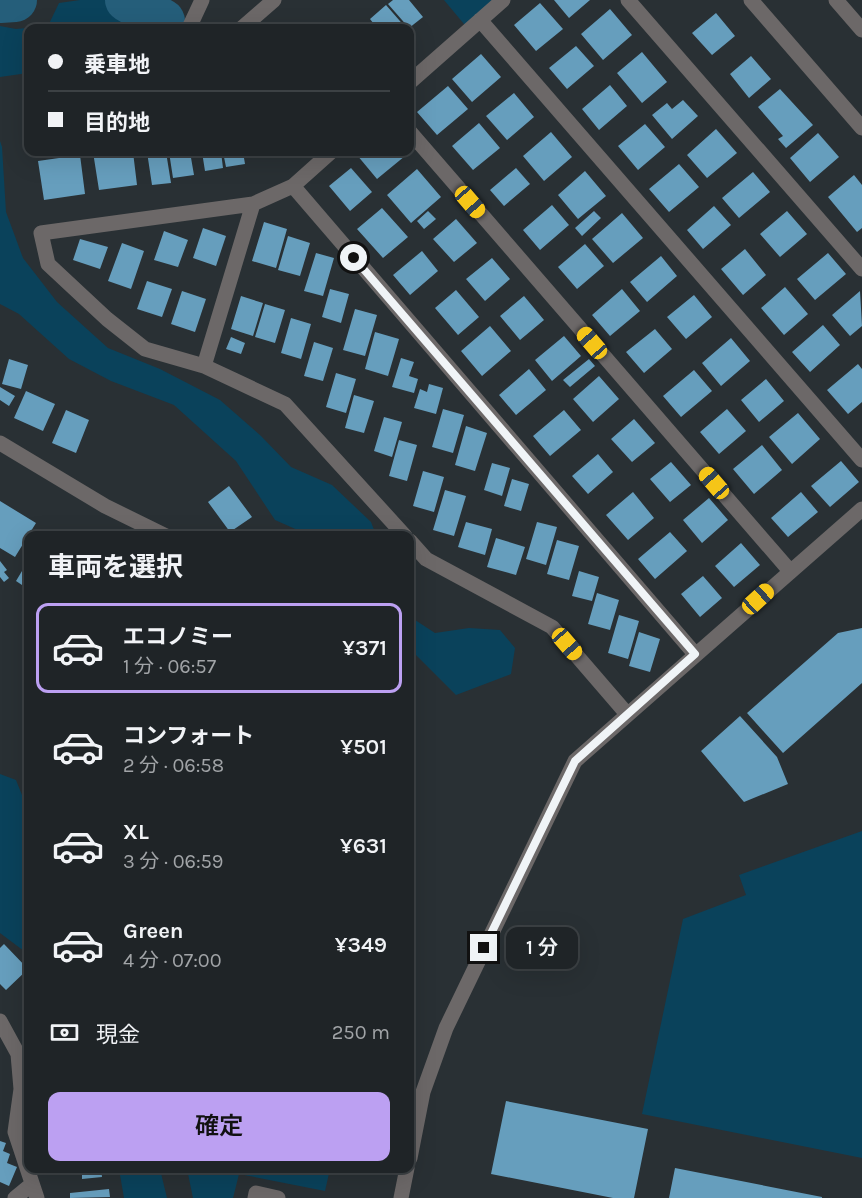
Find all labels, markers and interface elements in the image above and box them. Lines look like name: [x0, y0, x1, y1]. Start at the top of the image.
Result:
text: 乗車地: [84, 52, 150, 78]
text: 目的地: [84, 110, 150, 136]
car: [451, 183, 489, 221]
route start: [340, 244, 367, 271]
car: [573, 324, 611, 362]
car: [695, 464, 733, 502]
text: 車両を選択: [48, 551, 183, 583]
car: [739, 580, 777, 618]
icon: car: [51, 621, 105, 675]
text: エコノミー: [123, 624, 233, 650]
car: [548, 625, 586, 663]
text: ¥371: [342, 635, 387, 661]
text: 1 分 · 06:57: [123, 655, 216, 678]
icon: car: [51, 720, 105, 774]
text: コンフォート: [123, 723, 254, 749]
text: ¥501: [340, 734, 387, 760]
text: 2 分 · 06:58: [123, 754, 224, 777]
icon: car: [51, 819, 105, 873]
text: XL: [123, 819, 149, 845]
text: ¥631: [340, 833, 387, 859]
text: 3 分 · 06:59: [123, 850, 223, 873]
icon: car: [51, 918, 105, 972]
text: Green: [123, 918, 184, 944]
callout: 1 分: [505, 927, 577, 969]
text: ¥349: [335, 932, 387, 958]
route end: [470, 934, 497, 961]
text: 1 分: [526, 936, 558, 959]
text: 4 分 · 07:00: [123, 949, 222, 972]
icon: cash: [48, 1016, 81, 1049]
text: 250 m: [332, 1021, 390, 1044]
text: 現金: [96, 1022, 140, 1048]
button: 確定: [48, 1092, 390, 1161]

